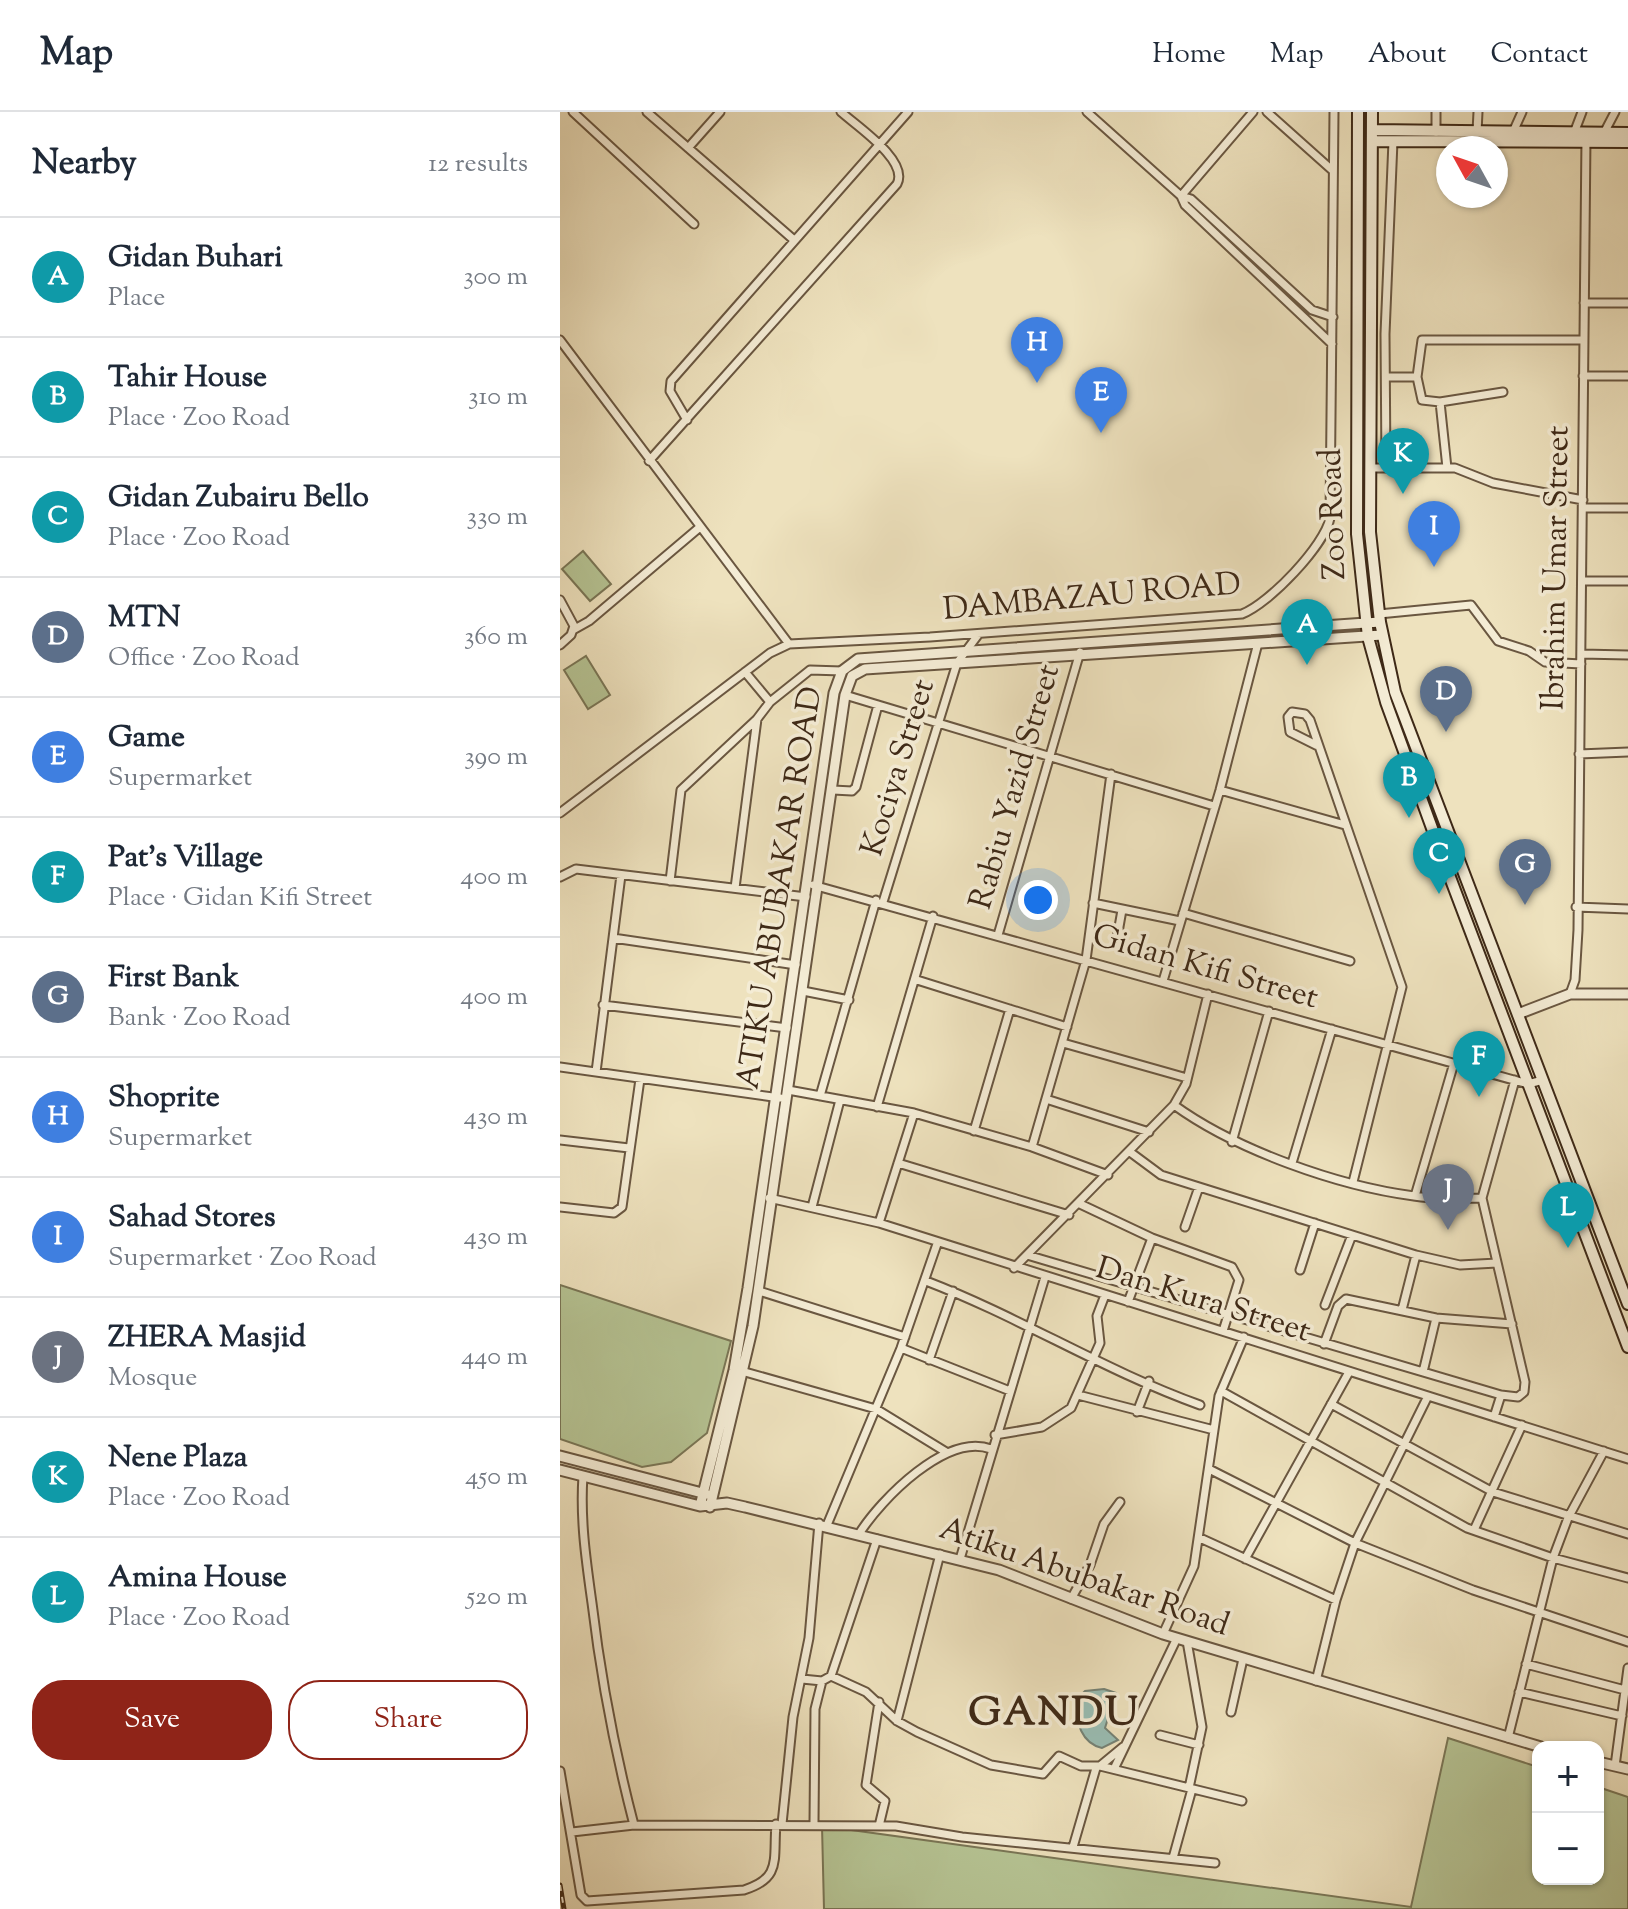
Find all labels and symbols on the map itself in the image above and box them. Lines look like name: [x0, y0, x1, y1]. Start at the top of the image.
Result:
north arrow: [1436, 136, 1508, 208]
pin: H: [1011, 317, 1063, 383]
pin: E: [1075, 367, 1127, 433]
street label: Ibrahim Umar Street: [1532, 425, 1582, 711]
pin: K: [1377, 428, 1429, 494]
street label: Zoo Road: [1309, 447, 1359, 581]
pin: I: [1408, 501, 1460, 567]
street label: DAMBAZAU ROAD: [941, 562, 1243, 634]
pin: A: [1281, 599, 1333, 665]
street label: Rabiu Yazid Street: [959, 659, 1073, 915]
pin: D: [1420, 666, 1472, 732]
street label: Kociya Street: [850, 674, 948, 862]
street label: ATIKU ABUBAKAR ROAD: [726, 683, 836, 1093]
pin: B: [1383, 752, 1435, 818]
pin: C: [1413, 828, 1465, 894]
pin: G: [1499, 839, 1551, 905]
your location: [1018, 880, 1058, 920]
street label: Gidan Kifi Street: [1087, 914, 1323, 1022]
pin: F: [1453, 1031, 1505, 1097]
pin: J: [1422, 1164, 1474, 1230]
pin: L: [1542, 1182, 1594, 1248]
street label: Dan Kura Street: [1090, 1246, 1316, 1356]
street label: Atiku Abubakar Road: [933, 1507, 1235, 1649]
district label: GANDU: [968, 1686, 1140, 1743]

